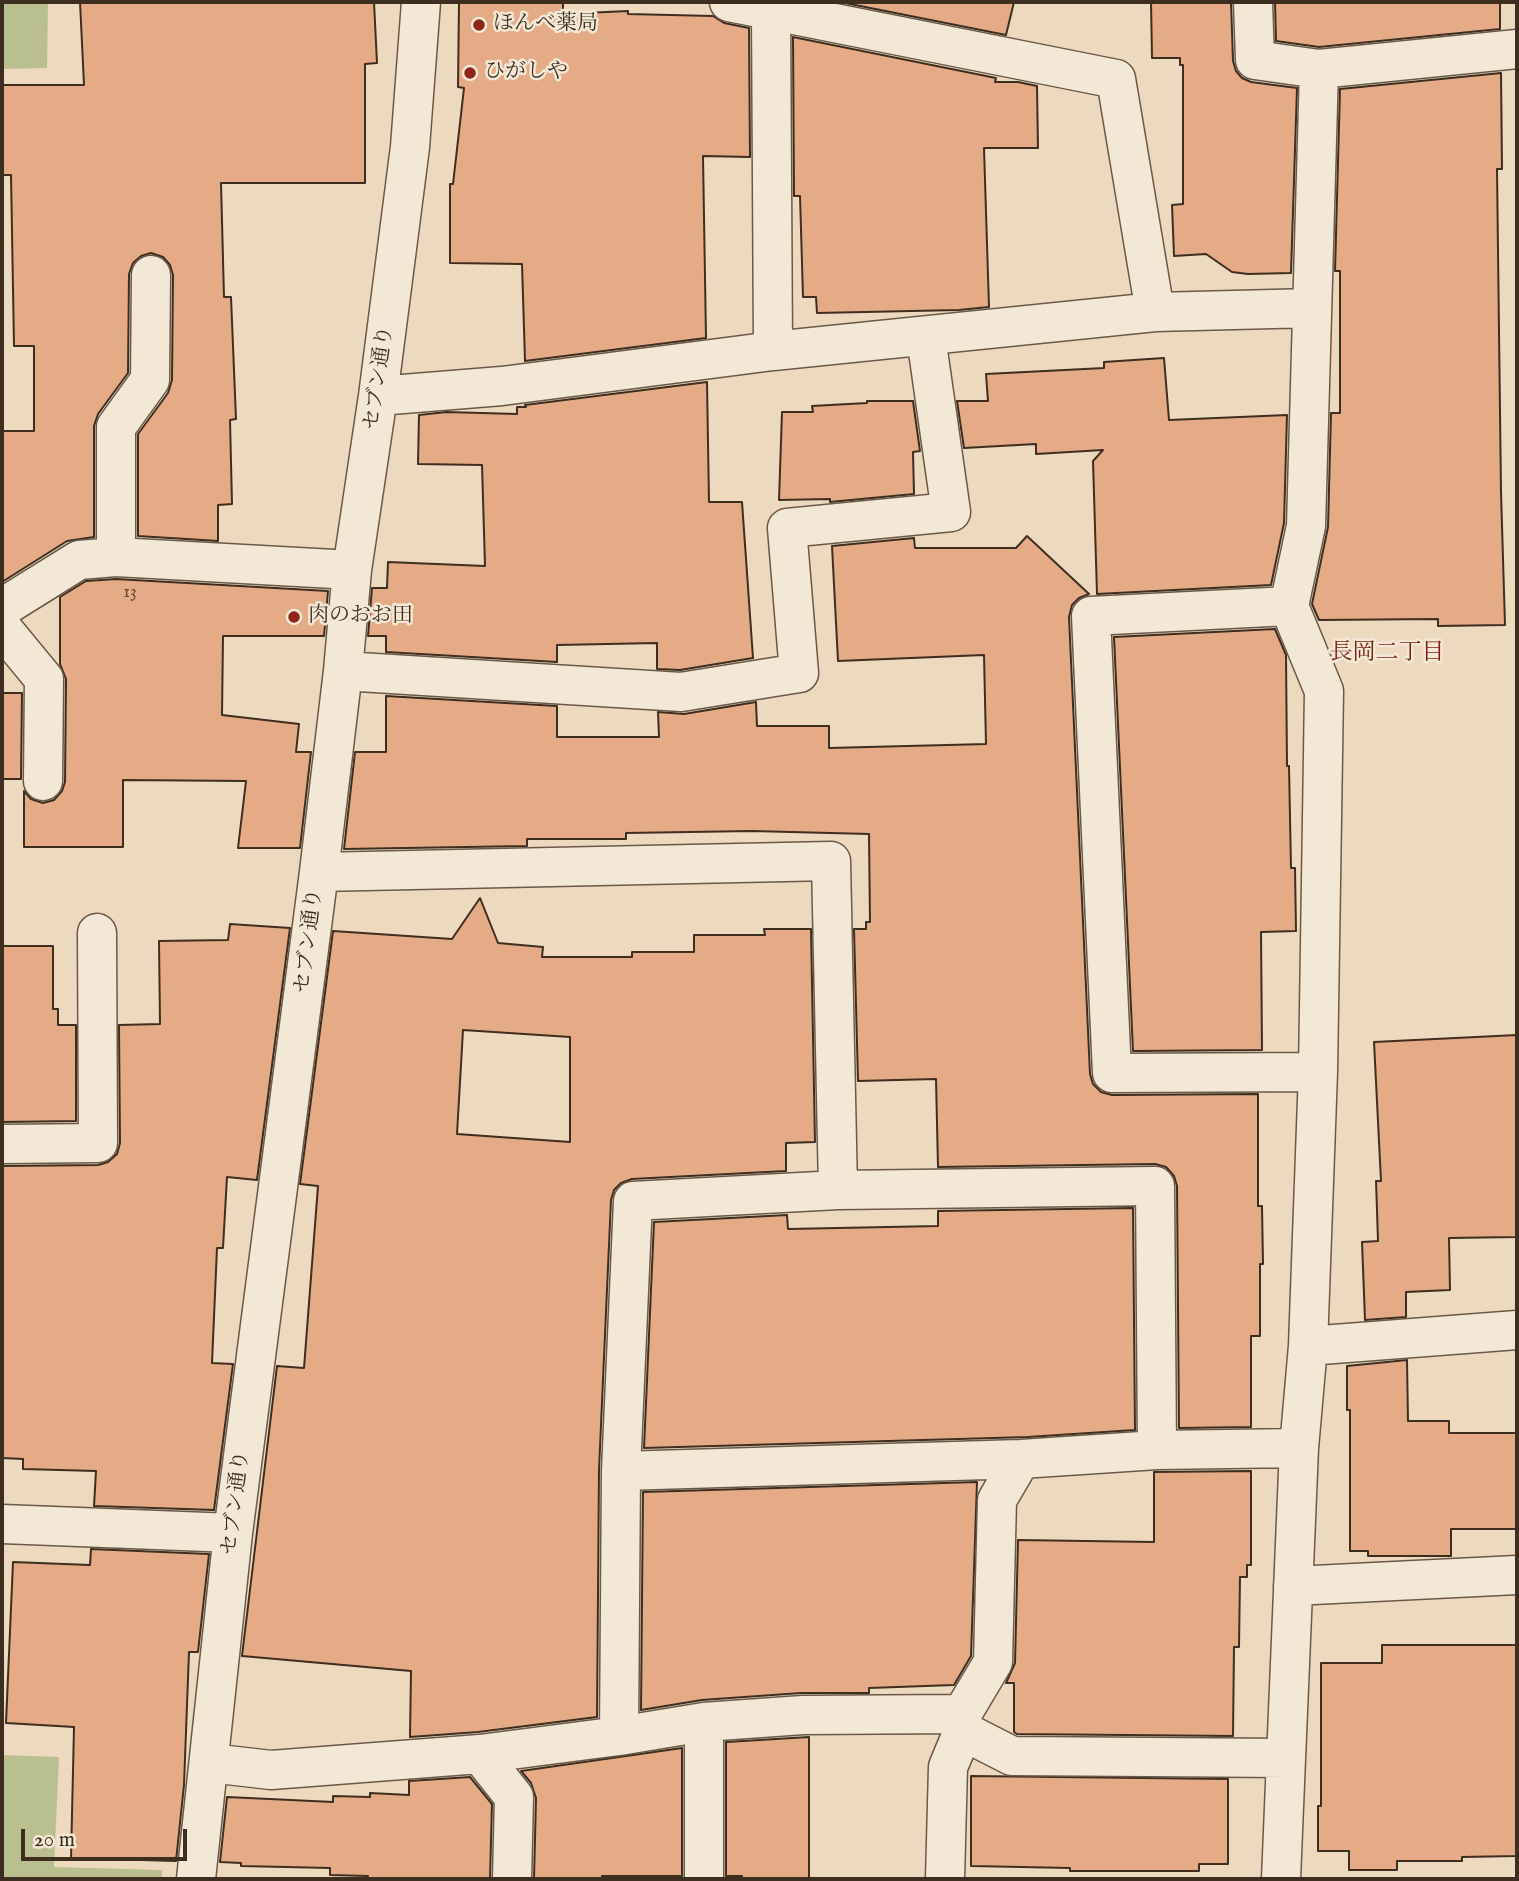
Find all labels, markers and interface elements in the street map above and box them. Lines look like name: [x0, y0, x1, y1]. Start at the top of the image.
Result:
place label: ほんべ薬局: [493, 12, 598, 38]
marker: ほんべ薬局: [471, 17, 487, 33]
place label: ひがしや: [484, 60, 568, 86]
marker: ひがしや: [462, 65, 478, 81]
street label: セブン通り: [360, 324, 400, 432]
house number: 13: [123, 582, 137, 604]
place label: 肉のおお田: [308, 604, 413, 630]
marker: 肉のおお田: [286, 609, 302, 625]
district label: 長岡二丁目: [1330, 640, 1444, 668]
street label: セブン通り: [291, 887, 329, 995]
street label: セブン通り: [218, 1449, 256, 1557]
scale bar: [24, 1814, 191, 1858]
text: 20 m: [34, 1827, 75, 1854]

